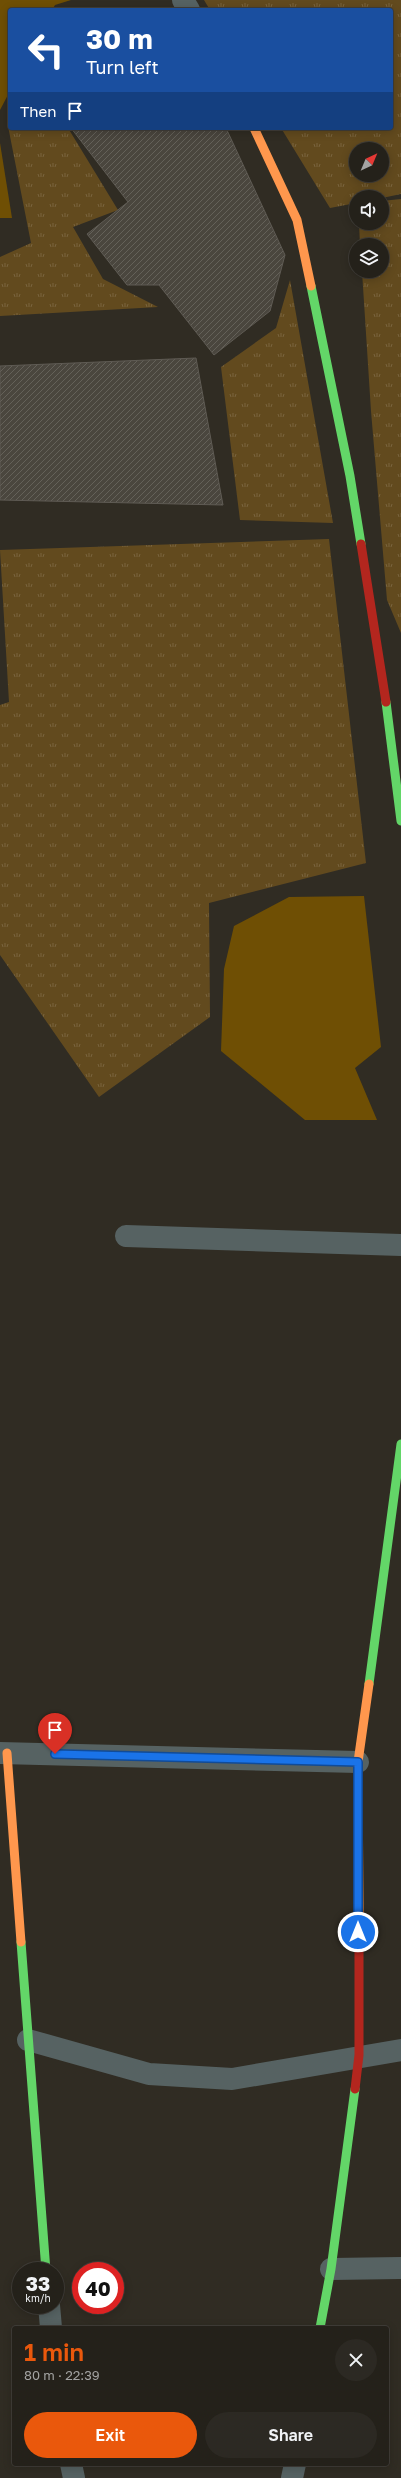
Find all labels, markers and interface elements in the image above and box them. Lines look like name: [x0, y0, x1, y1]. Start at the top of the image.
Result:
text: 30 m: [86, 22, 153, 55]
icon: left: [20, 24, 72, 76]
text: Turn left: [86, 56, 159, 78]
icon: arrive: [64, 100, 86, 122]
text: Then: [20, 102, 56, 120]
north arrow: [349, 142, 389, 182]
map controls: [349, 142, 389, 278]
button: sound: [349, 190, 389, 230]
button: layers: [349, 238, 389, 278]
pin: [38, 1713, 72, 1754]
icon: arrive: [44, 1719, 66, 1741]
position arrow: [337, 1911, 379, 1953]
speed limit sign: 40: [72, 2262, 124, 2314]
text: 33: [26, 2271, 50, 2295]
text: km/h: [25, 2292, 51, 2304]
text: 1 min: [24, 2337, 84, 2366]
button: close: [335, 2339, 377, 2381]
text: 80 m · 22:39: [24, 2367, 100, 2383]
button: Exit: [24, 2412, 197, 2458]
button: Share: [205, 2412, 377, 2458]

